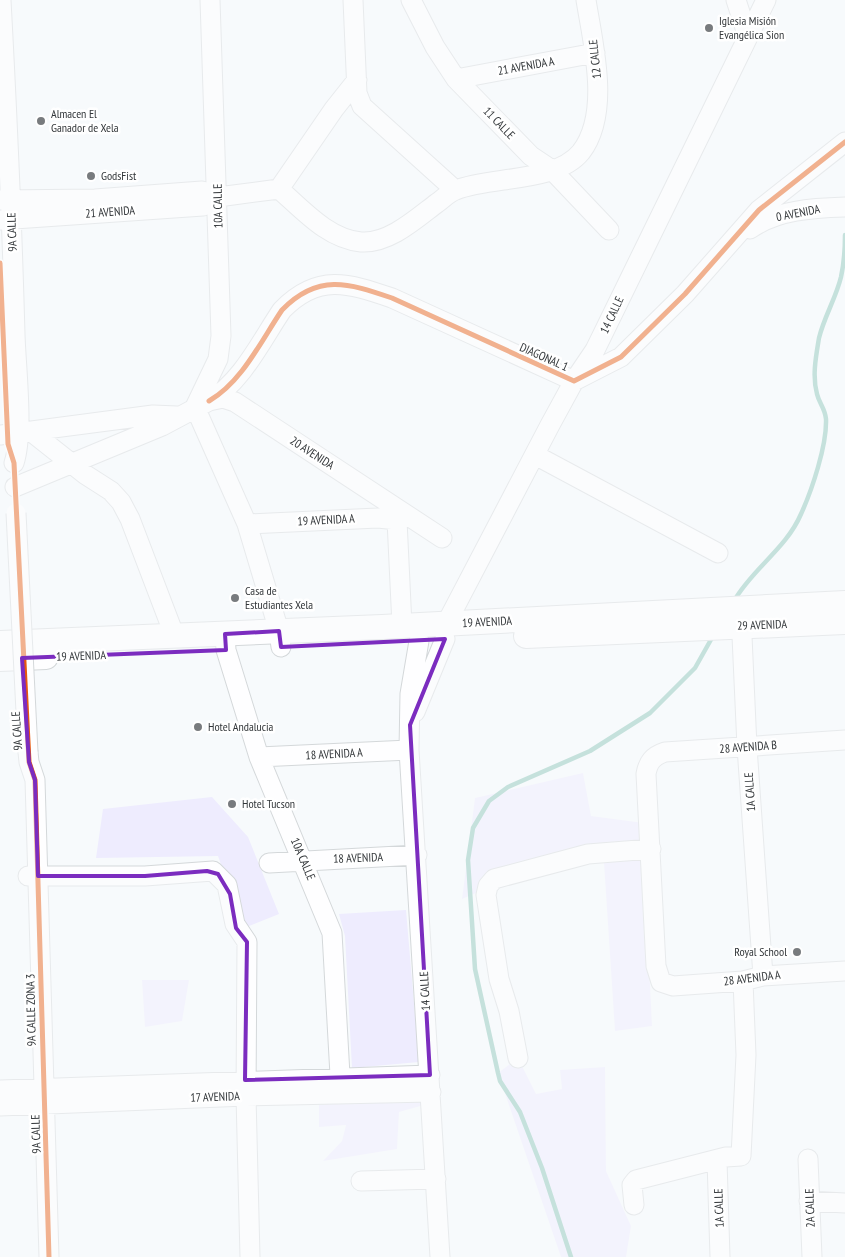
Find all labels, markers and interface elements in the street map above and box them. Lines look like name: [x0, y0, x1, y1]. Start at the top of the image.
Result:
place label: Iglesia Misión Evangélica Sion: [719, 13, 784, 42]
marker: Iglesia Misión Evangélica Sion: [703, 22, 715, 34]
street label: 12 CALLE: [585, 39, 604, 79]
street label: 21 AVENIDA A: [496, 53, 556, 78]
street label: 11 CALLE: [480, 103, 518, 142]
place label: Almacen El Ganador de Xela: [51, 106, 119, 135]
marker: Almacen El Ganador de Xela: [35, 115, 47, 127]
place label: GodsFist: [101, 168, 137, 183]
marker: GodsFist: [85, 170, 97, 182]
street label: 10A CALLE: [210, 184, 225, 228]
street label: 0 AVENIDA: [775, 201, 821, 224]
street label: 21 AVENIDA: [85, 202, 136, 221]
street label: 9A CALLE: [3, 212, 20, 252]
street label: 14 CALLE: [596, 294, 627, 336]
street label: DIAGONAL 1: [518, 339, 571, 374]
street label: 20 AVENIDA: [287, 433, 338, 473]
street label: 19 AVENIDA A: [297, 510, 355, 528]
place label: Casa de Estudiantes Xela: [245, 583, 313, 612]
marker: Casa de Estudiantes Xela: [229, 592, 241, 604]
street label: 19 AVENIDA: [462, 613, 513, 630]
street label: 29 AVENIDA: [737, 616, 788, 633]
street label: 19 AVENIDA: [56, 647, 107, 664]
street label: 9A CALLE: [8, 711, 25, 751]
place label: Hotel Andalucia: [208, 719, 274, 734]
marker: Hotel Andalucia: [192, 721, 204, 733]
street label: 28 AVENIDA B: [719, 737, 778, 756]
street label: 18 AVENIDA A: [305, 744, 363, 762]
street label: 1A CALLE: [741, 772, 758, 812]
place label: Hotel Tucson: [242, 796, 295, 811]
marker: Hotel Tucson: [226, 798, 238, 810]
street label: 10A CALLE: [288, 835, 319, 882]
street label: 18 AVENIDA: [333, 849, 384, 866]
place label: Royal School: [734, 944, 787, 959]
marker: Royal School: [791, 946, 803, 958]
street label: 28 AVENIDA A: [723, 967, 782, 988]
street label: 14 CALLE: [416, 971, 433, 1011]
street label: 9A CALLE ZONA 3: [22, 973, 39, 1047]
street label: 17 AVENIDA: [190, 1088, 240, 1105]
street label: 9A CALLE: [27, 1114, 44, 1154]
street label: 1A CALLE: [710, 1188, 727, 1228]
street label: 2A CALLE: [801, 1188, 818, 1228]

